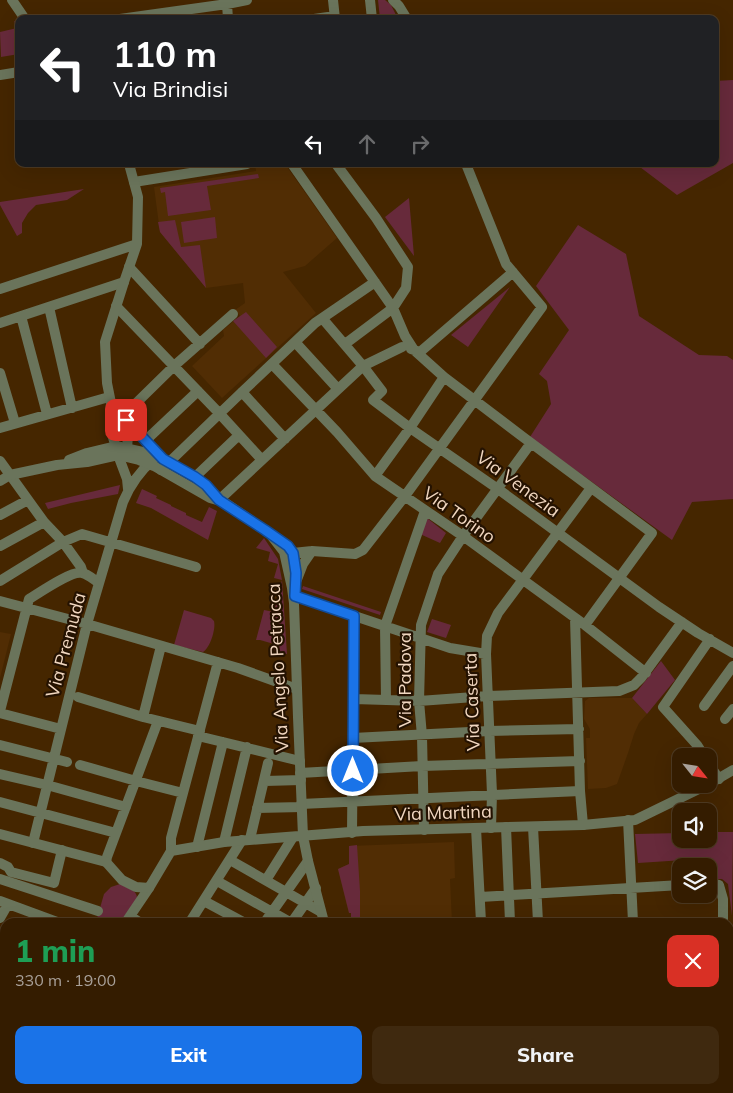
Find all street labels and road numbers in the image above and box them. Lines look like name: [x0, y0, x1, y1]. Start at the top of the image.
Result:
street label: Via Venezia: [472, 445, 565, 522]
street label: Via Torino: [418, 481, 500, 548]
street label: Via Angelo Petracca: [262, 583, 293, 753]
street label: Via Premuda: [40, 590, 91, 700]
street label: Via Padova: [393, 632, 416, 728]
street label: Via Caserta: [458, 653, 485, 751]
street label: Via Martina: [394, 799, 492, 826]

